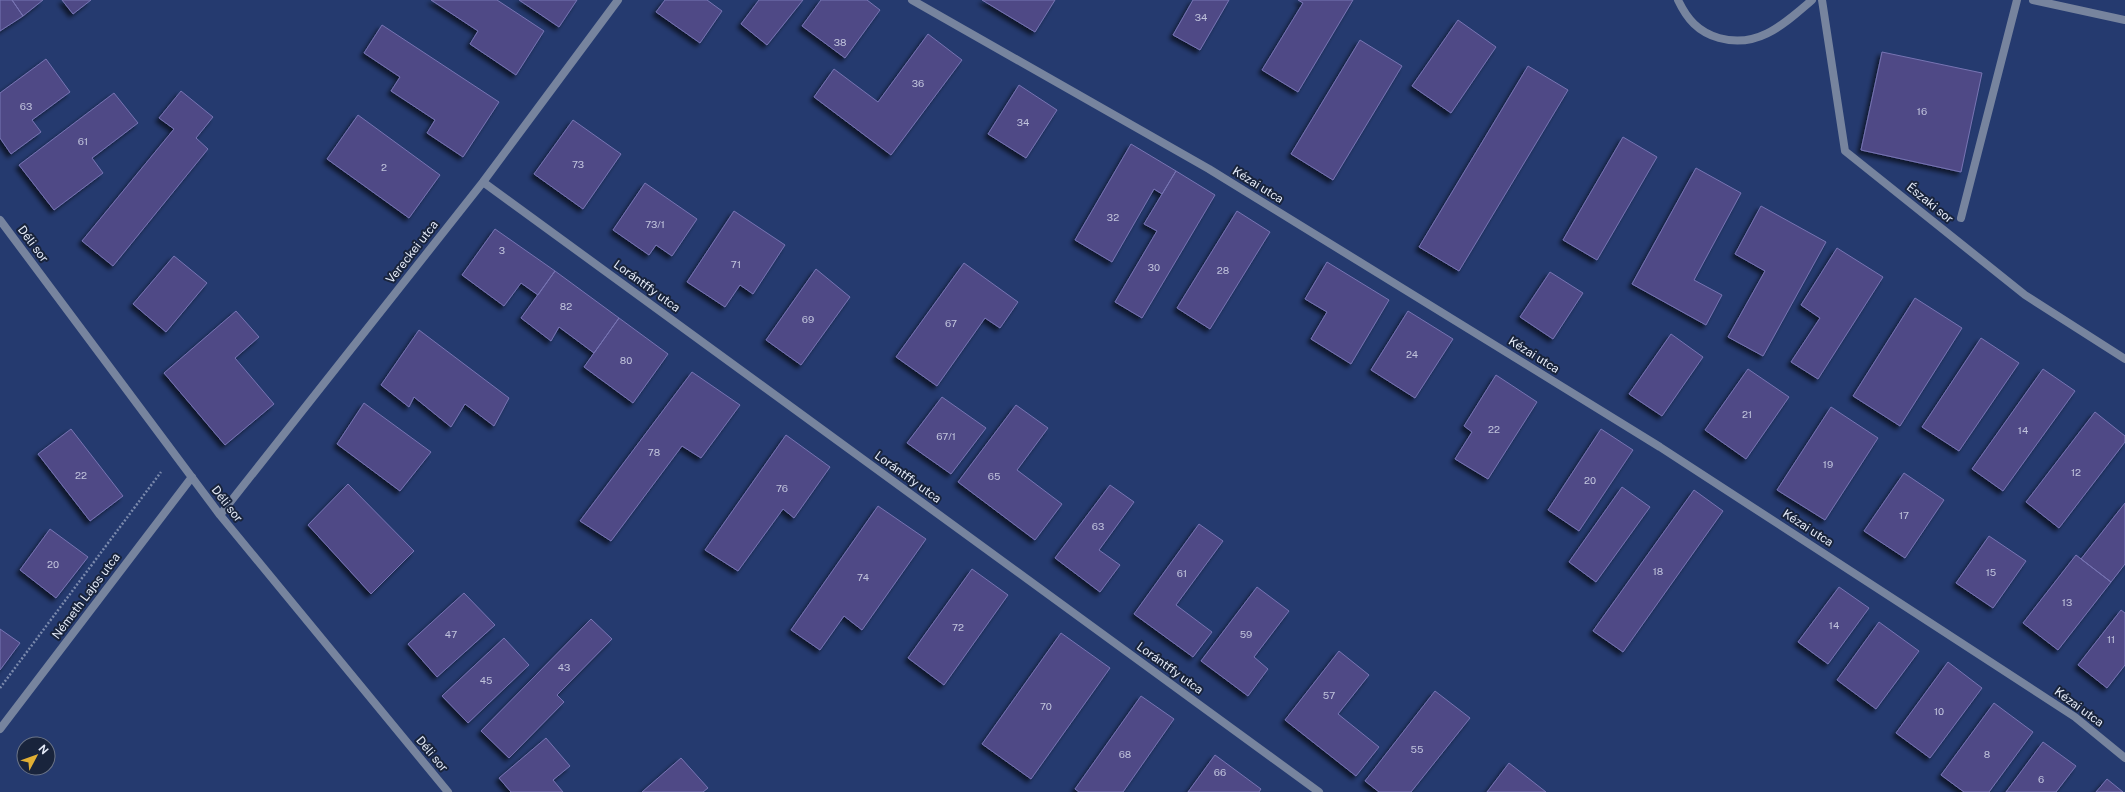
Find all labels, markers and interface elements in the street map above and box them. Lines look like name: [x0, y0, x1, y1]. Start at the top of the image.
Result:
house number: 34: [1195, 11, 1207, 23]
house number: 38: [834, 36, 846, 48]
house number: 36: [912, 77, 924, 89]
house number: 63: [20, 100, 32, 112]
house number: 16: [1917, 105, 1927, 117]
house number: 34: [1017, 116, 1029, 128]
house number: 61: [78, 135, 88, 147]
house number: 73: [572, 158, 584, 170]
house number: 2: [381, 161, 387, 173]
street label: Kézai utca: [1230, 164, 1286, 206]
street label: Északi sor: [1904, 180, 1956, 226]
house number: 32: [1107, 211, 1119, 223]
street label: Vereckei utca: [383, 218, 441, 286]
house number: 73/1: [645, 218, 665, 230]
street label: Déli sor: [15, 223, 51, 265]
house number: 3: [499, 244, 505, 256]
street label: Lorántffy utca: [611, 257, 683, 315]
house number: 71: [731, 258, 741, 270]
house number: 30: [1148, 261, 1160, 273]
house number: 28: [1217, 264, 1229, 276]
house number: 82: [560, 300, 572, 312]
house number: 69: [802, 313, 814, 325]
house number: 67: [945, 317, 957, 329]
street label: Kézai utca: [1506, 334, 1562, 376]
house number: 24: [1406, 348, 1418, 360]
house number: 80: [620, 354, 632, 366]
house number: 21: [1742, 408, 1752, 420]
house number: 22: [1488, 423, 1500, 435]
house number: 14: [2018, 424, 2028, 436]
house number: 67/1: [936, 430, 956, 442]
house number: 78: [648, 446, 660, 458]
street label: Lorántffy utca: [872, 448, 944, 506]
house number: 19: [1823, 458, 1833, 470]
house number: 12: [2071, 466, 2081, 478]
house number: 22: [75, 469, 87, 481]
house number: 65: [988, 470, 1000, 482]
house number: 20: [1584, 474, 1596, 486]
house number: 76: [776, 482, 788, 494]
street label: Déli sor: [209, 483, 246, 525]
street label: Kézai utca: [1780, 506, 1836, 550]
house number: 17: [1899, 509, 1909, 521]
house number: 63: [1092, 520, 1104, 532]
street label: Németh Lajos utca: [49, 550, 123, 642]
house number: 20: [47, 558, 59, 570]
house number: 18: [1653, 565, 1663, 577]
house number: 15: [1986, 566, 1996, 578]
house number: 61: [1177, 567, 1187, 579]
house number: 74: [857, 571, 869, 583]
house number: 13: [2062, 596, 2072, 608]
house number: 14: [1829, 619, 1839, 631]
house number: 72: [952, 621, 964, 633]
house number: 47: [445, 628, 457, 640]
house number: 59: [1240, 628, 1252, 640]
house number: 11: [2107, 633, 2115, 645]
street label: Lorántffy utca: [1134, 639, 1206, 697]
house number: 43: [558, 661, 570, 673]
house number: 45: [480, 674, 492, 686]
street label: Kézai utca: [2052, 684, 2106, 730]
house number: 57: [1323, 689, 1335, 701]
house number: 70: [1040, 700, 1052, 712]
house number: 10: [1934, 705, 1944, 717]
street label: Déli sor: [413, 733, 451, 775]
north arrow: [16, 736, 56, 776]
text: N: [36, 742, 51, 757]
house number: 55: [1411, 743, 1423, 755]
house number: 68: [1119, 748, 1131, 760]
house number: 8: [1984, 748, 1990, 760]
house number: 66: [1214, 766, 1226, 778]
house number: 6: [2038, 773, 2044, 785]

